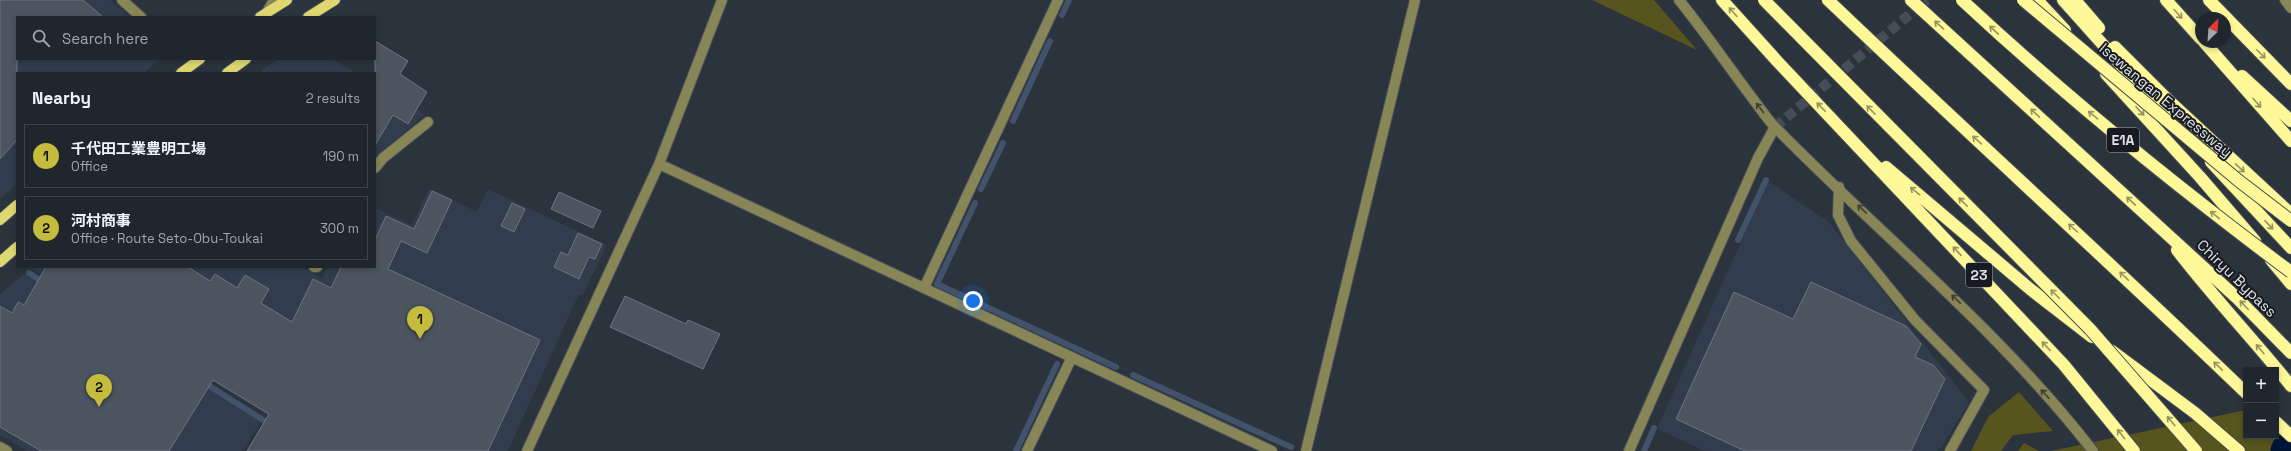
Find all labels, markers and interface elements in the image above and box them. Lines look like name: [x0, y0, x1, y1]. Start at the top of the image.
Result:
one-way arrow: [1728, 6, 1737, 17]
one-way arrow: [2174, 8, 2183, 19]
north arrow: [2195, 12, 2231, 48]
search box: [16, 16, 376, 60]
one-way arrow: [1934, 20, 1944, 29]
one-way arrow: [1989, 25, 1999, 35]
icon: search: [30, 27, 52, 49]
text: Search here: [62, 29, 148, 48]
street label: Isewangan Expressway: [2096, 39, 2236, 161]
one-way arrow: [2256, 49, 2266, 59]
text: Nearby: [32, 87, 91, 109]
text: 2 results: [306, 90, 360, 107]
one-way arrow: [2252, 98, 2262, 108]
one-way arrow: [1756, 102, 1764, 113]
one-way arrow: [1816, 102, 1826, 112]
one-way arrow: [1866, 105, 1876, 115]
one-way arrow: [2135, 106, 2144, 116]
one-way arrow: [2030, 108, 2040, 117]
one-way arrow: [2087, 110, 2098, 119]
road number: E1A: [2107, 128, 2139, 152]
one-way arrow: [1972, 136, 1982, 145]
text: 千代田工業豊明工場: [71, 139, 206, 158]
text: 1: [43, 148, 49, 165]
text: 190 m: [323, 148, 359, 165]
text: Office: [71, 158, 108, 175]
one-way arrow: [2235, 163, 2245, 172]
one-way arrow: [1910, 186, 1921, 195]
one-way arrow: [2126, 196, 2136, 205]
one-way arrow: [1958, 197, 1968, 207]
one-way arrow: [1857, 205, 1867, 214]
one-way arrow: [2210, 210, 2221, 219]
text: 河村商事: [71, 211, 131, 230]
text: 2: [42, 220, 50, 237]
text: 300 m: [320, 220, 359, 237]
one-way arrow: [2265, 220, 2274, 230]
one-way arrow: [2067, 223, 2078, 232]
text: Office · Route Seto-Obu-Toukai: [71, 230, 263, 247]
street label: Chiryu Bypass: [2193, 235, 2281, 321]
one-way arrow: [1952, 246, 1962, 256]
road number: 23: [1966, 263, 1992, 287]
one-way arrow: [2119, 271, 2129, 281]
one-way arrow: [2050, 290, 2060, 299]
your location: [963, 291, 983, 311]
one-way arrow: [1951, 294, 1961, 304]
one-way arrow: [2239, 300, 2249, 310]
pin: 1: [407, 306, 433, 339]
one-way arrow: [2041, 341, 2051, 351]
one-way arrow: [2255, 343, 2264, 354]
one-way arrow: [2213, 361, 2223, 371]
map controls: [2243, 367, 2279, 439]
button: +: [2243, 367, 2279, 403]
pin: 2: [86, 374, 112, 407]
one-way arrow: [2040, 389, 2050, 399]
button: −: [2243, 403, 2279, 439]
one-way arrow: [2167, 415, 2176, 426]
one-way arrow: [2117, 429, 2125, 440]

